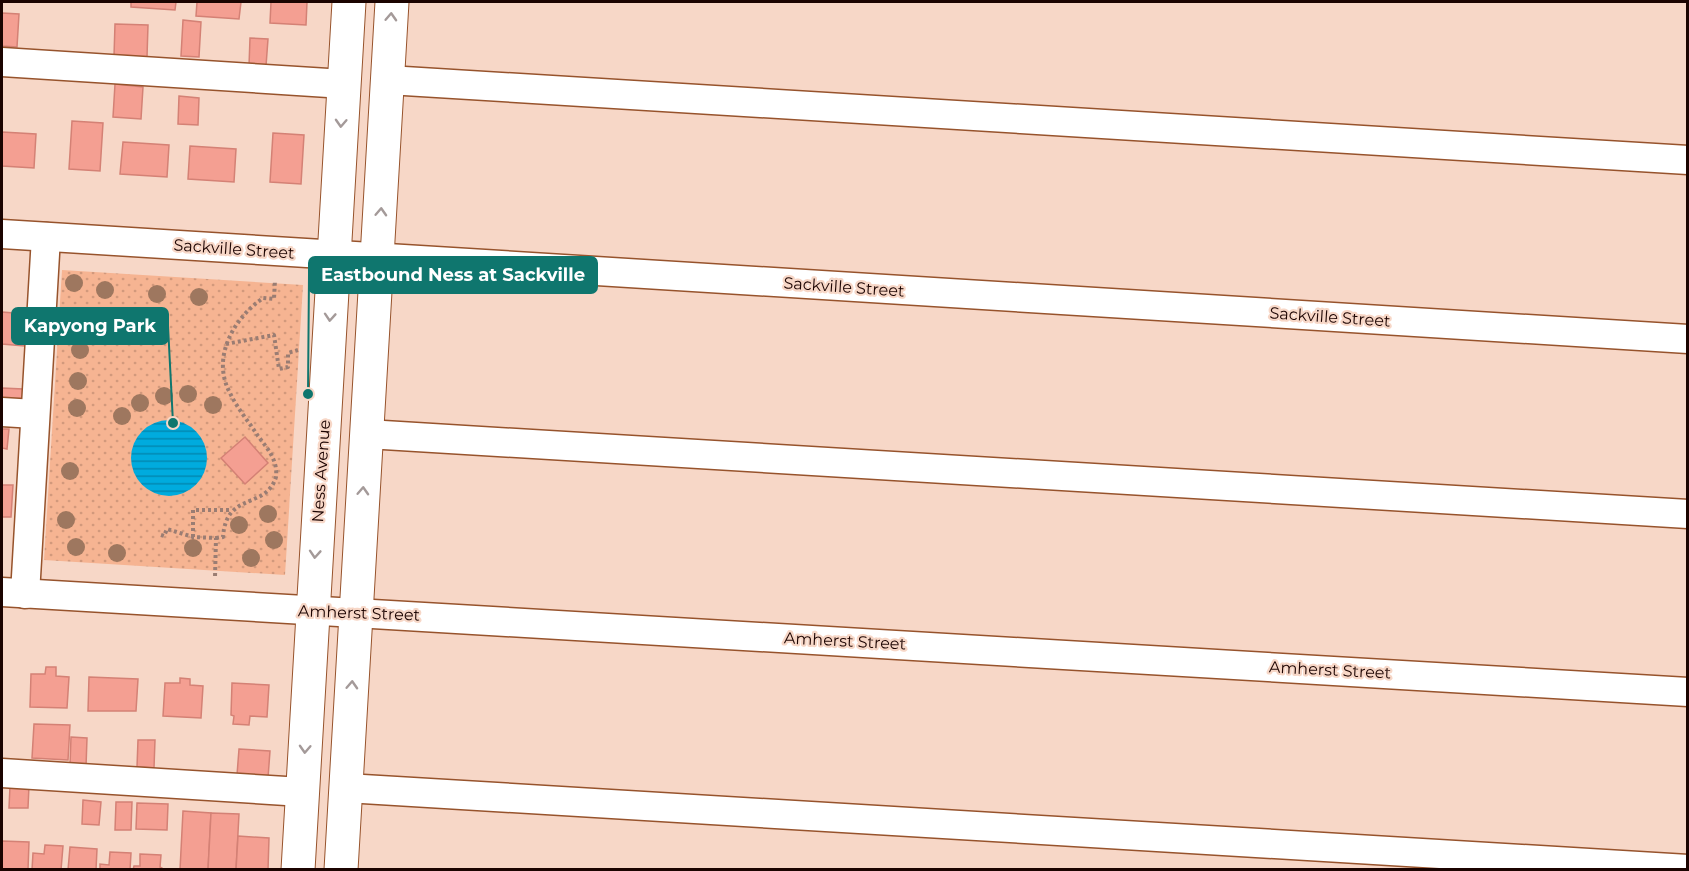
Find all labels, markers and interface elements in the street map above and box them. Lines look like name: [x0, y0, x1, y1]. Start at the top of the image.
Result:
one-way arrow: [385, 13, 398, 22]
one-way arrow: [335, 118, 348, 127]
one-way arrow: [374, 208, 387, 217]
street label: Sackville Street: [173, 235, 296, 263]
callout: Eastbound Ness at Sackville: [309, 257, 597, 293]
text: Eastbound Ness at Sackville: [321, 264, 585, 286]
street label: Sackville Street: [783, 273, 906, 301]
street label: Sackville Street: [1269, 303, 1392, 331]
callout: Kapyong Park: [12, 308, 168, 344]
one-way arrow: [324, 313, 337, 322]
text: Kapyong Park: [24, 315, 156, 337]
street label: Ness Avenue: [308, 419, 334, 523]
one-way arrow: [357, 486, 370, 495]
one-way arrow: [309, 550, 322, 559]
street label: Amherst Street: [298, 601, 421, 625]
street label: Amherst Street: [783, 628, 907, 654]
street label: Amherst Street: [1268, 657, 1392, 683]
one-way arrow: [345, 681, 358, 690]
one-way arrow: [298, 744, 311, 753]

